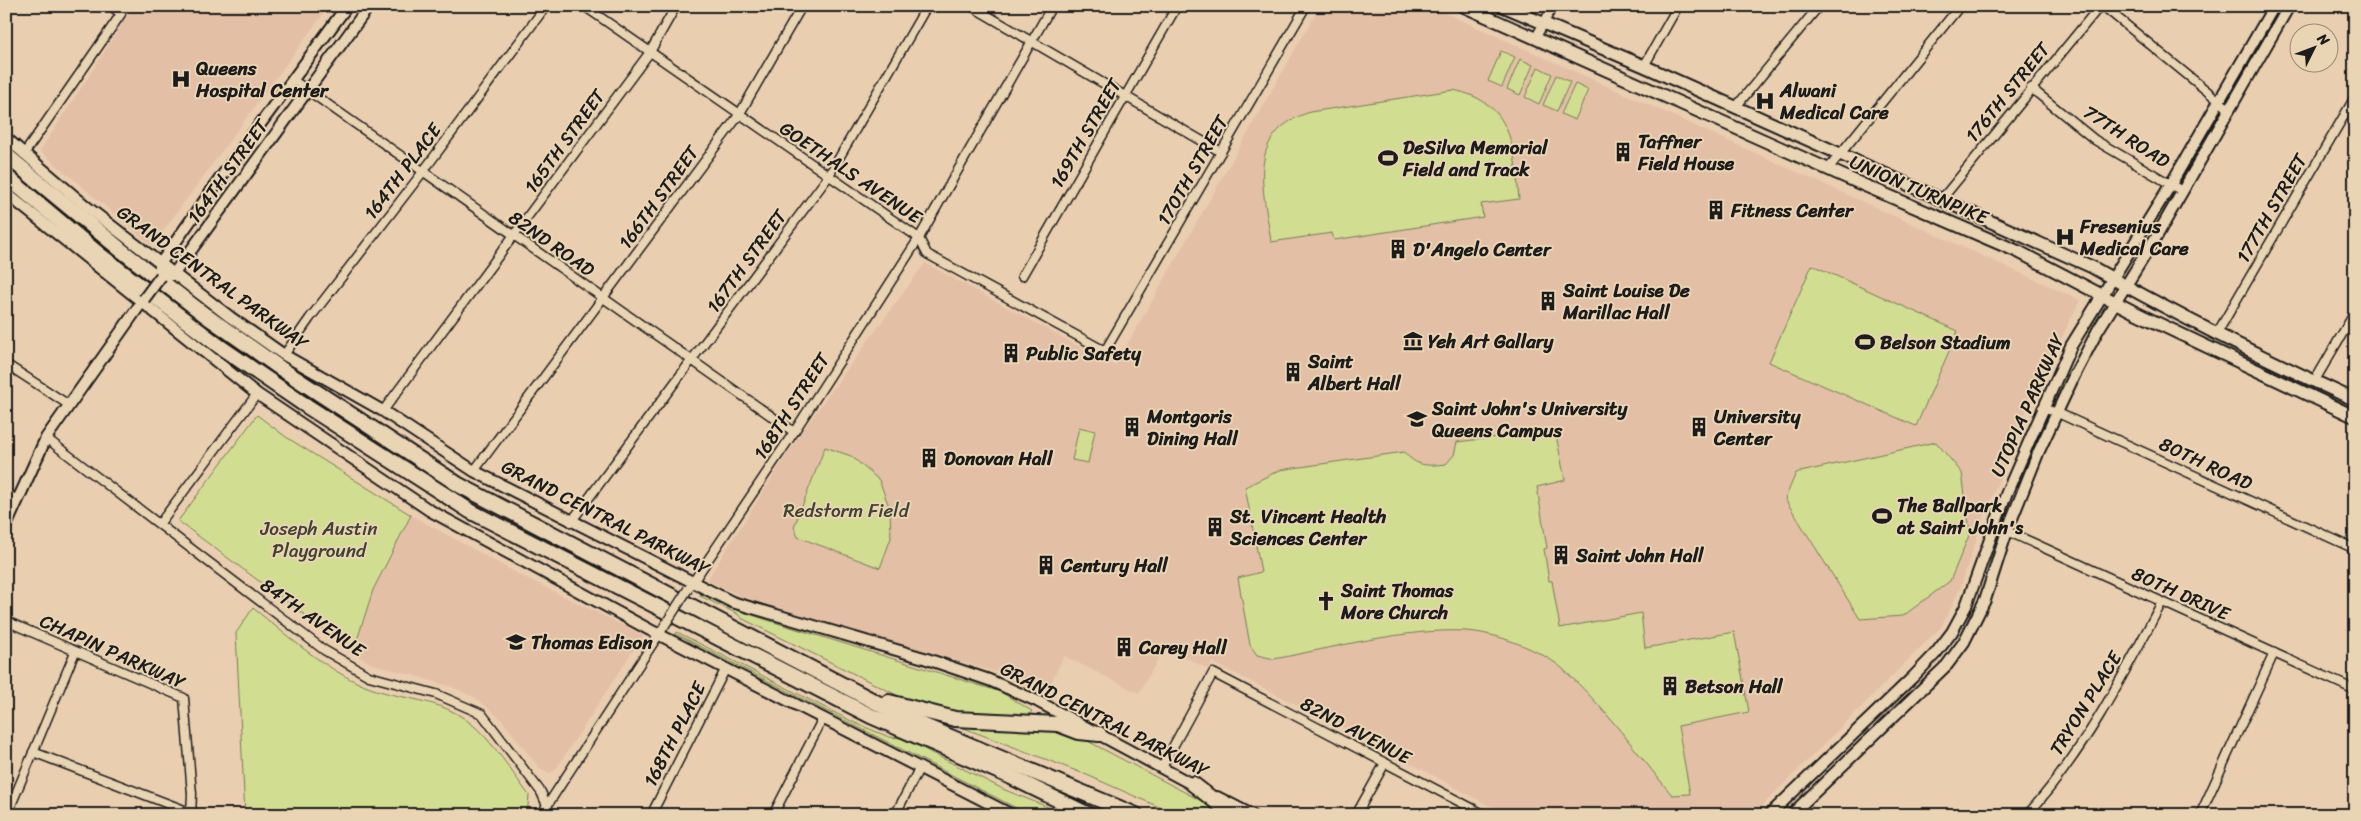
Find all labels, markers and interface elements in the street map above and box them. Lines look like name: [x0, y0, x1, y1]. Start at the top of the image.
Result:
north arrow: [2288, 22, 2338, 72]
text: N: [2310, 27, 2336, 52]
street label: 176TH STREET: [1956, 33, 2059, 150]
place label: Queens Hospital Center: [195, 52, 330, 107]
hospital icon: Queens Hospital Center: [170, 68, 192, 90]
street label: 169TH STREET: [1041, 71, 1131, 194]
place label: Alwani Medical Care: [1779, 74, 1889, 129]
street label: 165TH STREET: [515, 81, 615, 200]
hospital icon: Alwani Medical Care: [1754, 90, 1776, 112]
street label: 77TH ROAD: [2077, 96, 2177, 177]
street label: 170TH STREET: [1147, 108, 1238, 232]
street label: 164TH STREET: [178, 111, 278, 231]
street label: GOETHALS AVENUE: [773, 112, 930, 233]
street label: 164TH PLACE: [355, 115, 451, 227]
place label: Taffner Field House: [1637, 125, 1735, 180]
place label: DeSilva Memorial Field and Track: [1402, 131, 1549, 186]
street label: 166TH STREET: [609, 137, 708, 256]
building icon: Taffner Field House: [1612, 141, 1634, 163]
street label: UNION TURNPIKE: [1844, 145, 1995, 234]
street label: 177TH STREET: [2227, 146, 2317, 269]
sports icon: DeSilva Memorial Field and Track: [1377, 147, 1399, 169]
place label: Fitness Center: [1730, 194, 1855, 227]
street label: GRAND CENTRAL PARKWAY: [110, 196, 317, 359]
building icon: Fitness Center: [1705, 199, 1727, 221]
street label: 82ND ROAD: [502, 201, 602, 286]
street label: 167TH STREET: [697, 201, 796, 320]
place label: Fresenius Medical Care: [2079, 210, 2189, 265]
hospital icon: Fresenius Medical Care: [2054, 226, 2076, 248]
place label: D'Angelo Center: [1413, 233, 1552, 266]
building icon: D'Angelo Center: [1387, 238, 1409, 260]
place label: Saint Louise De Marillac Hall: [1562, 274, 1690, 329]
building icon: Saint Louise De Marillac Hall: [1537, 290, 1559, 312]
place label: Yeh Art Gallary: [1428, 325, 1555, 358]
place label: Belson Stadium: [1880, 326, 2011, 359]
street label: UTOPIA PARKWAY: [1981, 327, 2074, 482]
museum icon: Yeh Art Gallary: [1402, 330, 1424, 352]
sports icon: Belson Stadium: [1854, 331, 1876, 353]
place label: Public Safety: [1026, 337, 1142, 370]
building icon: Public Safety: [1000, 342, 1022, 364]
street label: 168TH STREET: [744, 345, 839, 466]
place label: Saint Albert Hall: [1307, 345, 1401, 400]
building icon: Saint Albert Hall: [1282, 361, 1304, 383]
place label: Saint John's University Queens Campus: [1431, 392, 1628, 447]
place label: Montgoris Dining Hall: [1146, 400, 1239, 455]
place label: University Center: [1713, 400, 1802, 455]
school or university icon: Saint John's University Queens Campus: [1406, 408, 1428, 430]
building icon: Montgoris Dining Hall: [1121, 416, 1143, 438]
building icon: University Center: [1688, 416, 1710, 438]
street label: 80TH ROAD: [2154, 427, 2259, 500]
place label: Donovan Hall: [944, 442, 1054, 475]
building icon: Donovan Hall: [918, 447, 940, 469]
street label: GRAND CENTRAL PARKWAY: [496, 450, 717, 585]
place label: The Ballpark at Saint John's: [1896, 489, 2024, 544]
park label: Redstorm Field: [783, 494, 911, 527]
place label: St. Vincent Health Sciences Center: [1229, 500, 1386, 555]
sports icon: The Ballpark at Saint John's: [1871, 505, 1893, 527]
park label: Joseph Austin Playground: [259, 512, 378, 567]
building icon: St. Vincent Health Sciences Center: [1204, 516, 1226, 538]
place label: Saint John Hall: [1575, 539, 1704, 572]
building icon: Saint John Hall: [1550, 544, 1572, 566]
place label: Century Hall: [1060, 549, 1168, 582]
building icon: Century Hall: [1035, 554, 1057, 576]
street label: 80TH DRIVE: [2126, 557, 2237, 630]
street label: 84TH AVENUE: [253, 569, 373, 667]
place label: Saint Thomas More Church: [1340, 574, 1455, 629]
church icon: Saint Thomas More Church: [1315, 590, 1337, 612]
street label: CHAPIN PARKWAY: [34, 604, 192, 699]
place label: Thomas Edison: [531, 626, 653, 659]
school or university icon: Thomas Edison: [505, 631, 527, 653]
place label: Carey Hall: [1138, 631, 1228, 664]
building icon: Carey Hall: [1113, 636, 1135, 658]
street label: TRYON PLACE: [2040, 643, 2131, 762]
street label: GRAND CENTRAL PARKWAY: [995, 652, 1216, 787]
place label: Betson Hall: [1685, 670, 1784, 703]
street label: 168TH PLACE: [634, 675, 716, 792]
building icon: Betson Hall: [1659, 675, 1681, 697]
street label: 82ND AVENUE: [1294, 687, 1419, 774]

